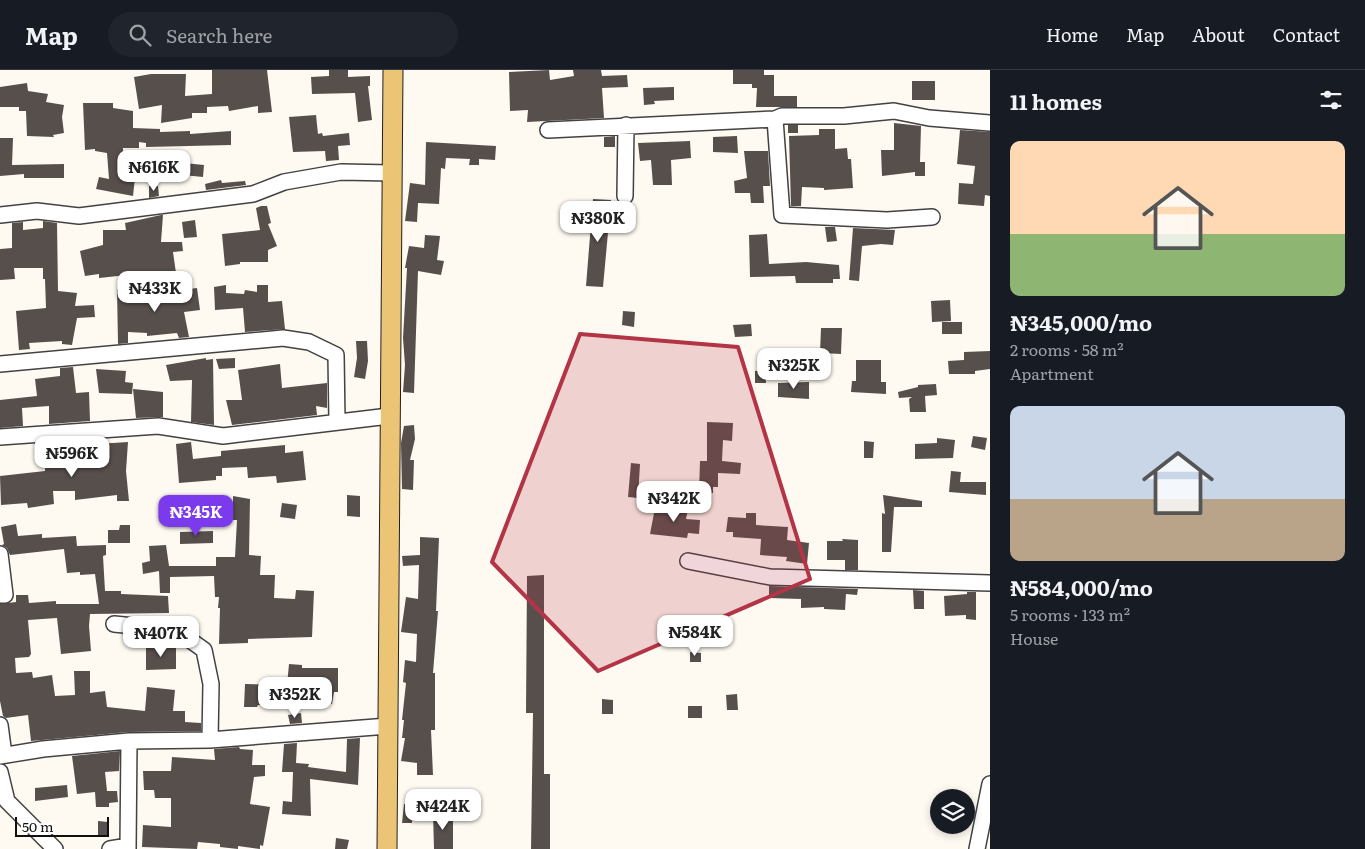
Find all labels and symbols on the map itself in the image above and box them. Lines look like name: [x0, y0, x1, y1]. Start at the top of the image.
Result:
pin: ₦616K: [119, 150, 189, 192]
pin: ₦380K: [563, 200, 633, 243]
pin: ₦433K: [120, 270, 190, 313]
pin: ₦325K: [759, 348, 829, 390]
pin: ₦596K: [37, 436, 107, 478]
pin: ₦342K: [639, 480, 709, 523]
pin: ₦345K: [161, 494, 231, 537]
pin: ₦584K: [660, 614, 730, 657]
pin: ₦407K: [126, 616, 196, 658]
pin: ₦352K: [260, 676, 330, 719]
pin: ₦424K: [408, 788, 478, 831]
scale bar: [15, 814, 109, 837]

